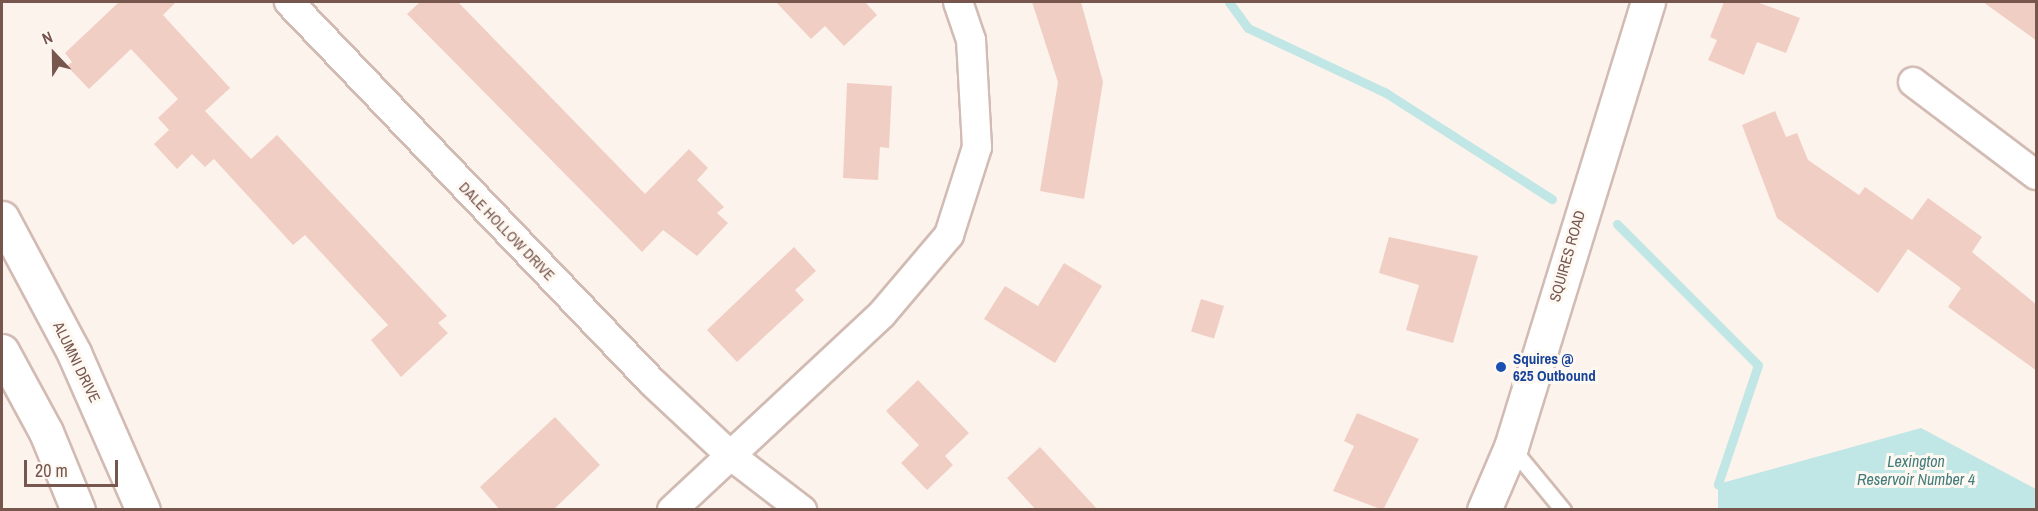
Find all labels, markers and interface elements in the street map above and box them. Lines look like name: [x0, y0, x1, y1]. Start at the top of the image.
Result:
north arrow: [24, 24, 84, 84]
text: N: [39, 25, 56, 49]
street label: DALE HOLLOW DRIVE: [455, 178, 559, 284]
street label: SQUIRES ROAD: [1545, 208, 1589, 304]
street label: ALUMNI DRIVE: [50, 319, 104, 405]
place label: Squires @ 625 Outbound: [1513, 349, 1596, 384]
marker: Squires @ 625 Outbound: [1494, 360, 1508, 374]
scale bar: [27, 448, 122, 486]
water label: Lexington Reservoir Number 4: [1857, 451, 1975, 489]
text: 20 m: [35, 458, 68, 483]

